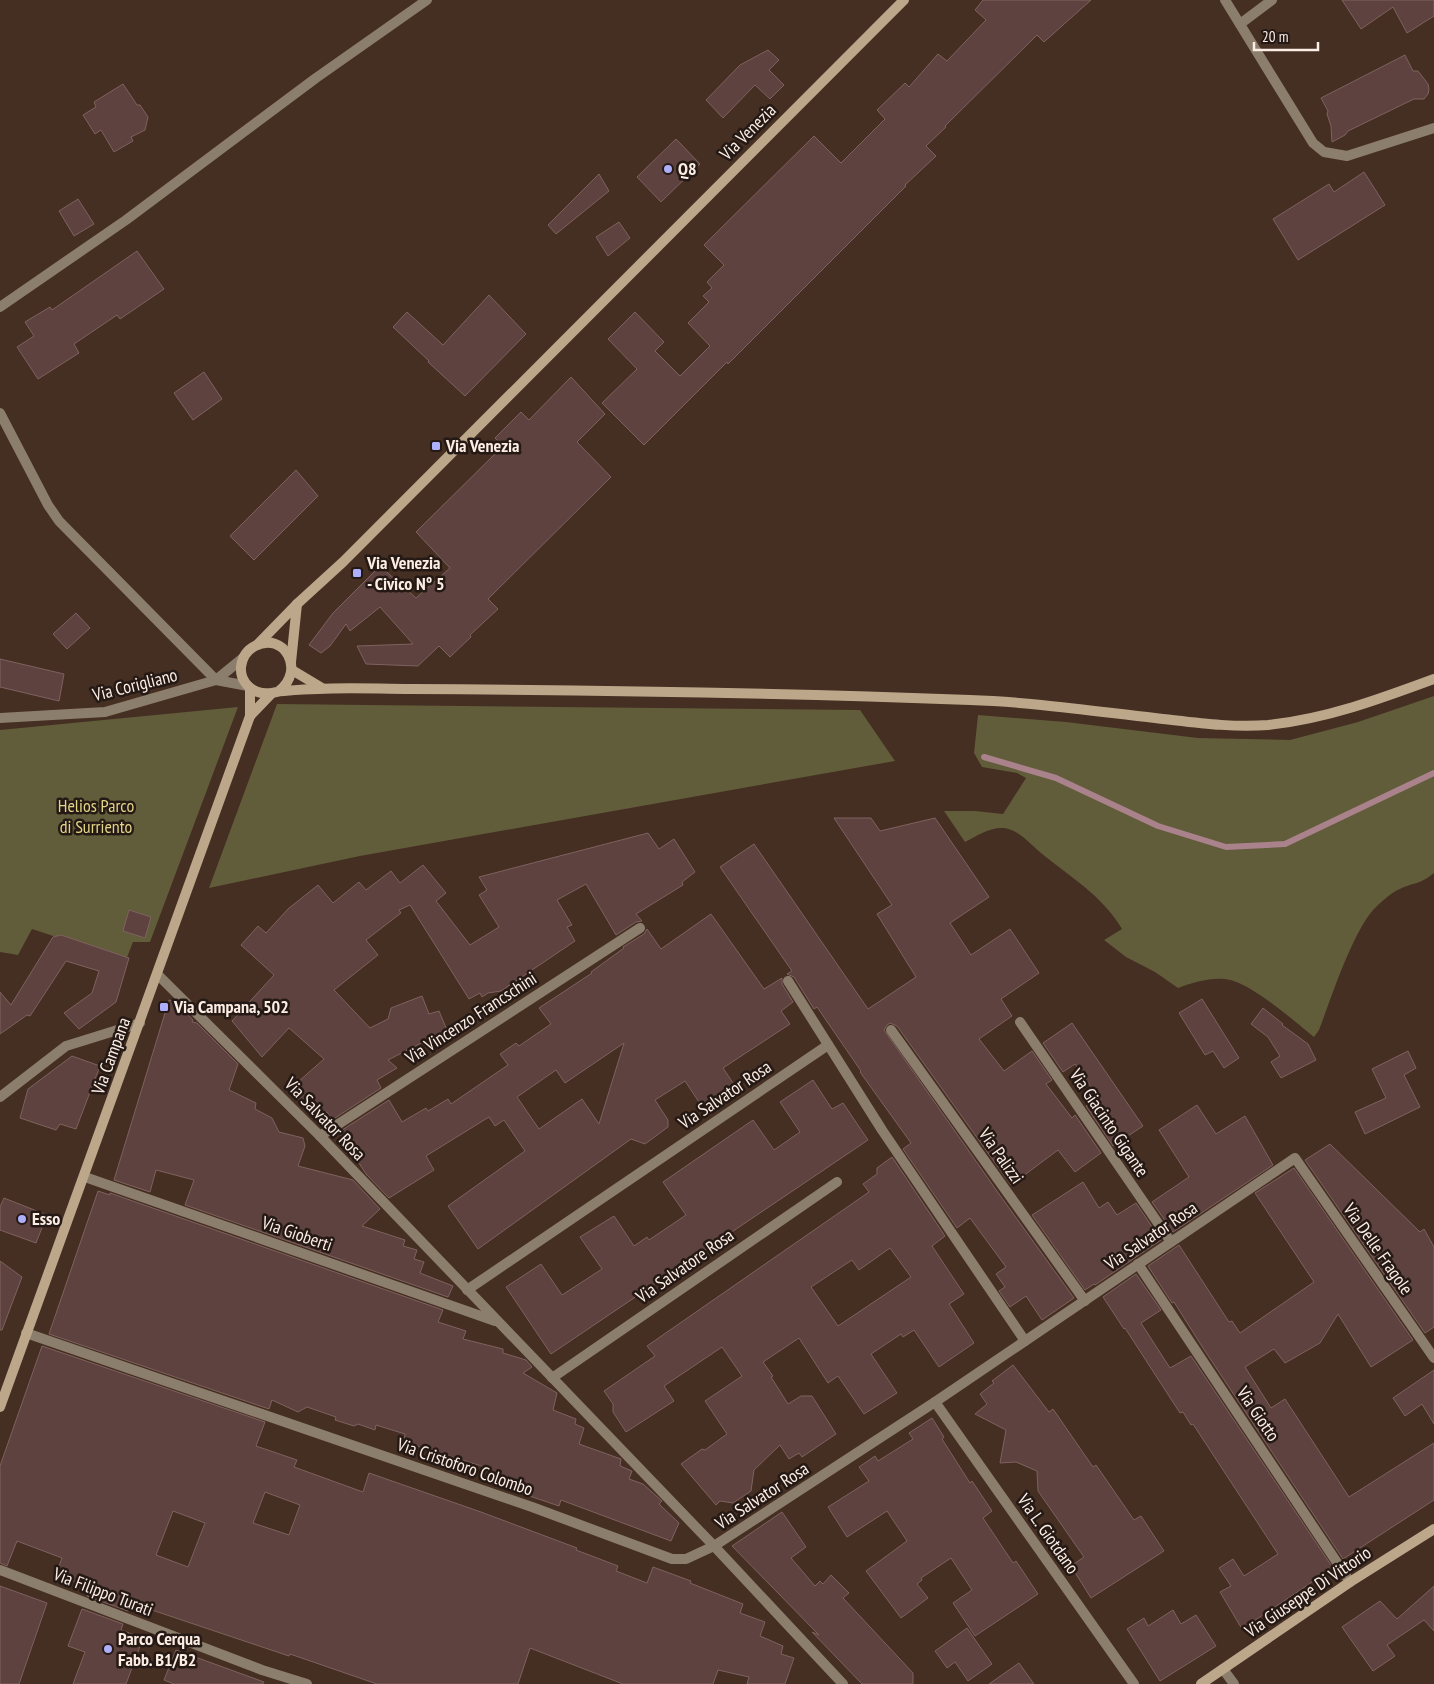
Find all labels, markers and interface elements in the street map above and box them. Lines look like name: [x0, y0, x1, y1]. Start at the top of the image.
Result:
scale bar: [1254, 20, 1318, 52]
text: 20 m: [1262, 27, 1288, 46]
street label: Via Venezia: [714, 99, 781, 165]
place label: Q8: [678, 157, 697, 180]
marker: Q8: [662, 163, 674, 175]
place label: Via Venezia: [445, 434, 520, 457]
marker: Via Venezia: [430, 440, 442, 452]
place label: Via Venezia - Civico N° 5: [366, 551, 445, 595]
marker: Via Venezia - Civico N° 5: [351, 567, 363, 579]
street label: Via Corigliano: [89, 663, 180, 706]
park label: Helios Parco di Surriento: [58, 794, 134, 838]
street label: Via Vincenzo Francschini: [400, 966, 541, 1069]
place label: Via Campana, 502: [173, 995, 289, 1018]
marker: Via Campana, 502: [158, 1001, 170, 1013]
street label: Via Campana: [86, 1014, 135, 1098]
street label: Via Salvator Rosa: [673, 1055, 775, 1135]
street label: Via Giacinto Gigante: [1064, 1063, 1154, 1181]
street label: Via Salvator Rosa: [279, 1072, 371, 1165]
street label: Via Palizzi: [973, 1122, 1029, 1188]
street label: Via Salvator Rosa: [1099, 1196, 1201, 1276]
street label: Via Delle Fragole: [1338, 1198, 1418, 1299]
place label: Esso: [32, 1207, 60, 1230]
street label: Via Gioberti: [258, 1210, 336, 1256]
marker: Esso: [16, 1213, 28, 1225]
street label: Via Salvatore Rosa: [630, 1223, 738, 1308]
street label: Via Giotto: [1231, 1381, 1285, 1446]
street label: Via Cristoforo Colombo: [393, 1432, 536, 1501]
street label: Via Salvator Rosa: [710, 1457, 813, 1535]
street label: Via L. Giotdano: [1012, 1488, 1085, 1578]
street label: Via Giuseppe Di Vittorio: [1239, 1541, 1375, 1643]
street label: Via Filippo Turati: [49, 1562, 156, 1621]
place label: Parco Cerqua Fabb. B1/B2: [118, 1627, 201, 1671]
marker: Parco Cerqua Fabb. B1/B2: [102, 1643, 114, 1655]

